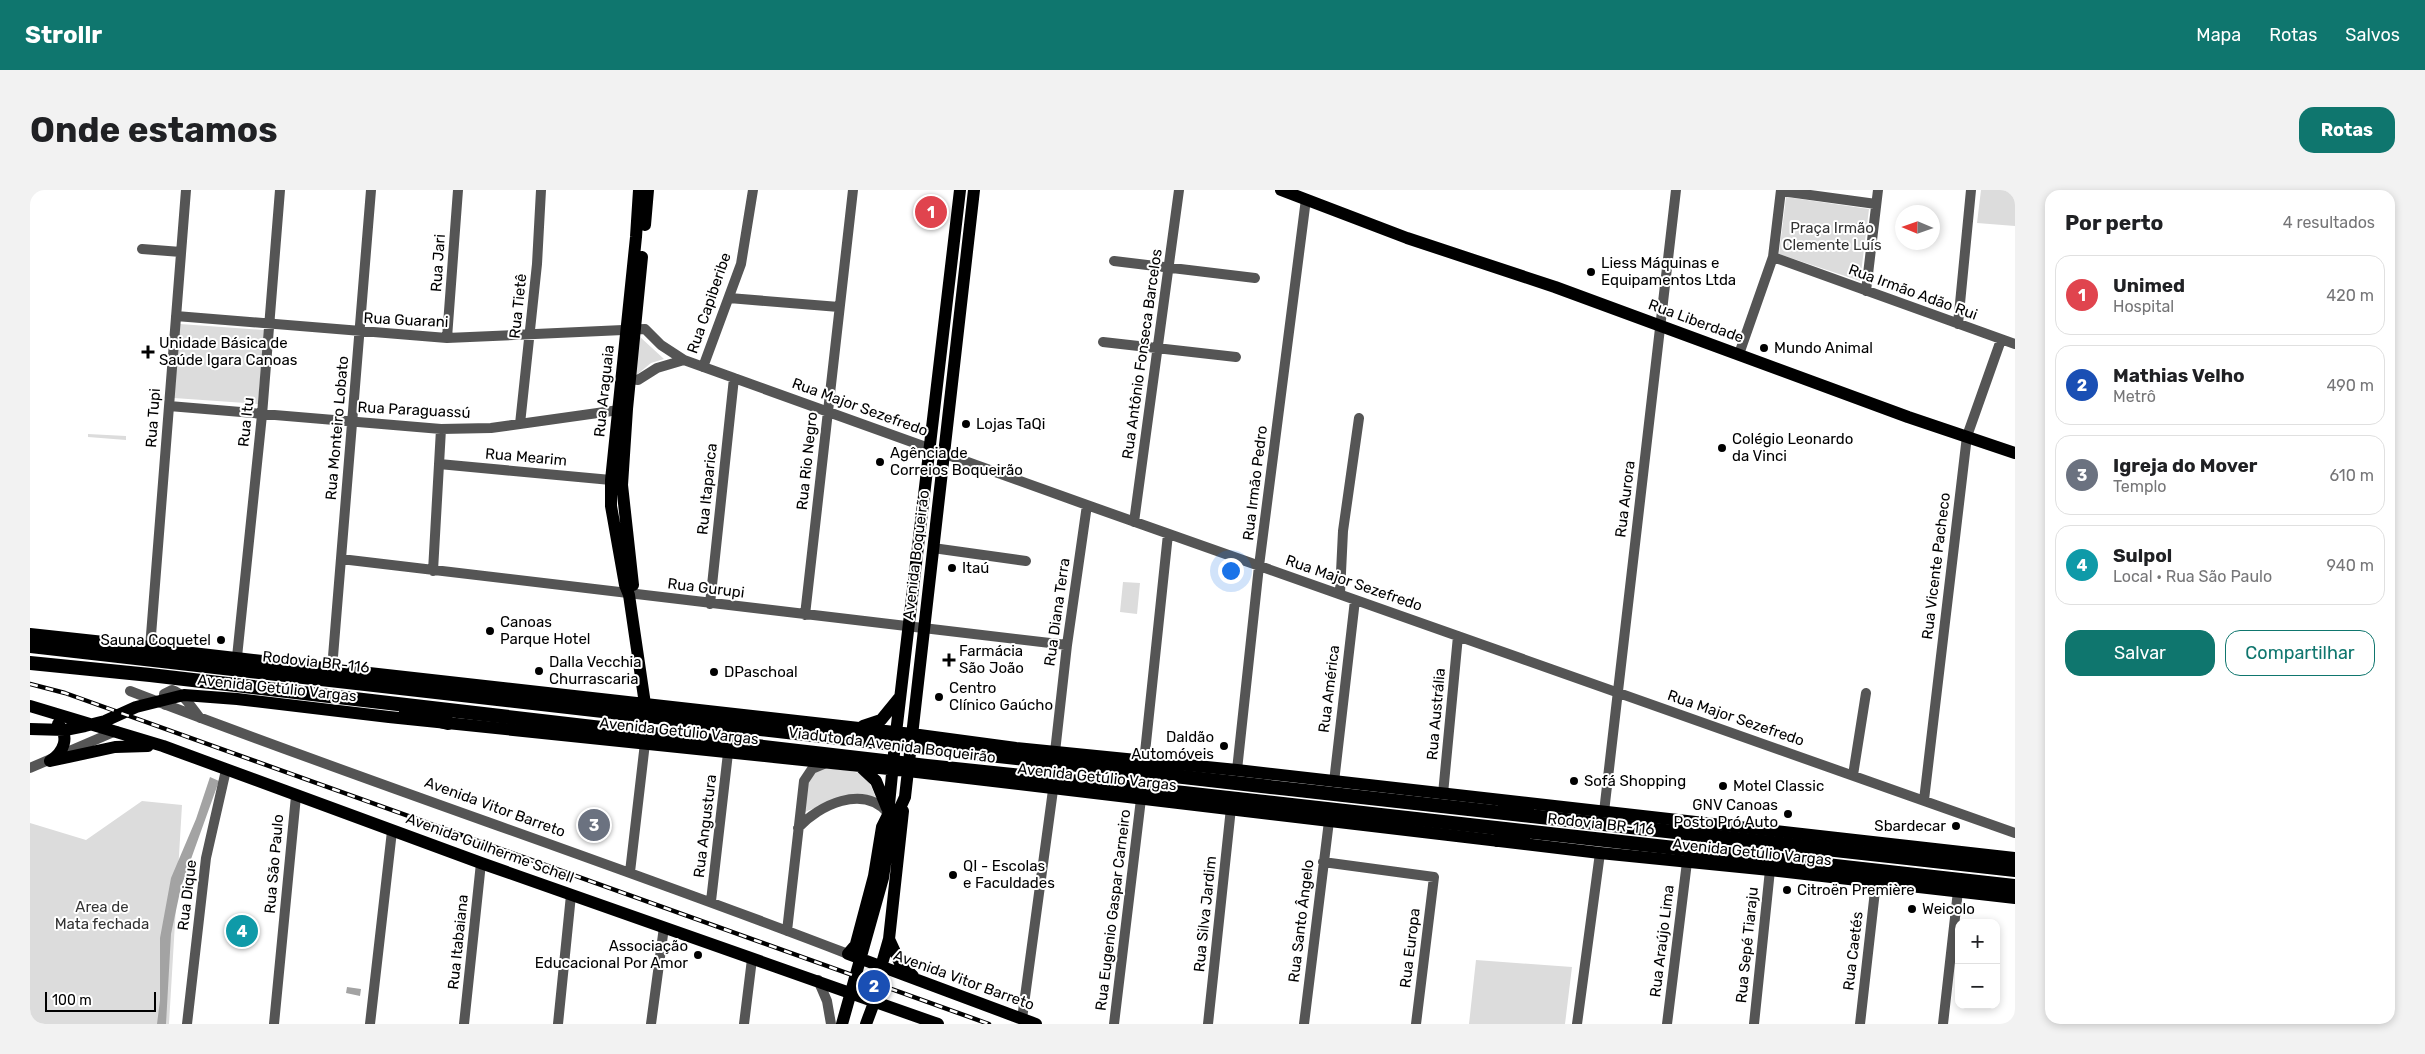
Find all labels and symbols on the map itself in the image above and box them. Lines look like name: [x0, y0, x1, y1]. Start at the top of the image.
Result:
pin: 1: [915, 193, 947, 231]
north arrow: [1895, 205, 1940, 250]
park label: Praça Irmão Clemente Luís: [1782, 219, 1882, 254]
street label: Rua Jari: [427, 234, 449, 292]
street label: Rua Antônio Fonseca Barcelos: [1118, 247, 1166, 460]
street label: Rua Capiberibe: [683, 250, 735, 356]
place label: Liess Máquinas e Equipamentos Ltda: [1601, 254, 1736, 289]
street label: Rua Irmão Adão Rui: [1846, 260, 1980, 324]
marker: Liess Máquinas e Equipamentos Ltda: [1585, 266, 1597, 278]
street label: Rua Tietê: [506, 273, 530, 339]
street label: Rua Liberdade: [1646, 295, 1746, 347]
street label: Rua Guarani: [363, 309, 449, 331]
place label: Unidade Básica de Saúde Igara Canoas: [159, 334, 298, 369]
place label: Mundo Animal: [1774, 339, 1873, 357]
marker: Mundo Animal: [1758, 342, 1770, 354]
street label: Rua Araguaia: [590, 344, 618, 438]
marker: Unidade Básica de Saúde Igara Canoas: [141, 345, 155, 359]
street label: Rua Monteiro Lobato: [322, 355, 352, 501]
street label: Rua Major Sezefredo: [790, 374, 930, 440]
street label: Rua Tupi: [142, 388, 164, 448]
street label: Rua Itu: [234, 396, 258, 448]
street label: Rua Paraguassú: [357, 398, 471, 422]
street label: Rua Rio Negro: [793, 411, 821, 511]
place label: Lojas TaQi: [976, 415, 1045, 433]
marker: Lojas TaQi: [960, 418, 972, 430]
street label: Rua Irmão Pedro: [1239, 425, 1271, 541]
place label: Colégio Leonardo da Vinci: [1732, 430, 1853, 465]
street label: Rua Itaparica: [693, 442, 721, 536]
marker: Colégio Leonardo da Vinci: [1716, 442, 1728, 454]
street label: Rua Mearim: [484, 444, 568, 470]
place label: Agência de Correios Boqueirão: [890, 444, 1023, 479]
marker: Agência de Correios Boqueirão: [874, 456, 886, 468]
street label: Rua Aurora: [1611, 459, 1639, 539]
street label: Avenida Boqueirão: [899, 489, 933, 621]
street label: Rua Vicente Pacheco: [1918, 492, 1954, 640]
street label: Rua Major Sezefredo: [1283, 551, 1425, 615]
street label: Rua Diana Terra: [1041, 557, 1073, 667]
your location: [1218, 558, 1244, 584]
place label: Itaú: [962, 559, 989, 577]
marker: Itaú: [946, 562, 958, 574]
street label: Rua Gurupi: [667, 574, 745, 602]
place label: Canoas Parque Hotel: [500, 613, 591, 648]
marker: Canoas Parque Hotel: [484, 625, 496, 637]
place label: Sauna Coquetel: [100, 631, 211, 649]
marker: Sauna Coquetel: [215, 634, 227, 646]
place label: Farmácia São João: [959, 642, 1024, 677]
street label: Rua América: [1315, 644, 1343, 734]
street label: Rodovia BR-116: [262, 647, 370, 677]
place label: Dalla Vecchia Churrascaria: [549, 653, 642, 688]
marker: Farmácia São João: [943, 654, 955, 666]
place label: DPaschoal: [724, 663, 798, 681]
marker: Dalla Vecchia Churrascaria: [533, 665, 545, 677]
marker: DPaschoal: [708, 666, 720, 678]
street label: Rua Austrália: [1423, 667, 1449, 761]
street label: Avenida Getúlio Vargas: [197, 671, 358, 705]
place label: Centro Clínico Gaúcho: [949, 679, 1053, 714]
street label: Rua Major Sezefredo: [1665, 686, 1807, 750]
marker: Centro Clínico Gaúcho: [933, 691, 945, 703]
street label: Avenida Getúlio Vargas: [599, 714, 760, 748]
street label: Viaduto da Avenida Boqueirão: [787, 723, 997, 767]
place label: Daldão Automóveis: [1131, 728, 1214, 763]
marker: Daldão Automóveis: [1218, 740, 1230, 752]
street label: Avenida Getúlio Vargas: [1017, 760, 1178, 794]
place label: Sofá Shopping: [1584, 772, 1686, 790]
street label: Avenida Vitor Barreto: [422, 773, 568, 841]
street label: Rua Angustura: [690, 773, 720, 879]
marker: Sofá Shopping: [1568, 775, 1580, 787]
place label: Motel Classic: [1733, 777, 1824, 795]
marker: Motel Classic: [1717, 780, 1729, 792]
place label: GNV Canoas Posto Pró Auto: [1674, 796, 1778, 831]
pin: 3: [578, 806, 610, 844]
street label: Rua Eugenio Gaspar Carneiro: [1092, 808, 1134, 1012]
marker: GNV Canoas Posto Pró Auto: [1782, 808, 1794, 820]
street label: Avenida Guilherme Schell: [404, 809, 576, 887]
street label: Rodovia BR-116: [1547, 809, 1655, 839]
street label: Rua São Paulo: [261, 814, 287, 914]
place label: Sbardecar: [1874, 817, 1946, 835]
marker: Sbardecar: [1950, 820, 1962, 832]
street label: Avenida Getúlio Vargas: [1672, 835, 1833, 869]
street label: Rua Silva Jardim: [1190, 855, 1220, 973]
place label: QI - Escolas e Faculdades: [963, 857, 1055, 892]
street label: Rua Santo Ângelo: [1285, 858, 1317, 984]
street label: Rua Dique: [174, 859, 200, 931]
marker: QI - Escolas e Faculdades: [947, 869, 959, 881]
place label: Citroën Première: [1797, 881, 1915, 899]
street label: Rua Araújo Lima: [1646, 884, 1678, 998]
marker: Citroën Première: [1781, 884, 1793, 896]
street label: Rua Sepé Tiaraju: [1732, 886, 1762, 1004]
street label: Rua Itabaiana: [444, 894, 472, 990]
park label: Area de Mata fechada: [55, 898, 149, 933]
place label: Weicolo: [1922, 900, 1975, 918]
marker: Weicolo: [1906, 903, 1918, 915]
street label: Rua Europa: [1396, 907, 1424, 989]
street label: Rua Caetés: [1839, 910, 1867, 991]
pin: 4: [226, 912, 258, 950]
place label: Associação Educacional Por Amor: [535, 937, 688, 972]
street label: Avenida Vitor Barreto: [891, 946, 1037, 1014]
marker: Associação Educacional Por Amor: [692, 949, 704, 961]
pin: 2: [858, 967, 890, 1005]
scale bar: [45, 989, 156, 1012]

